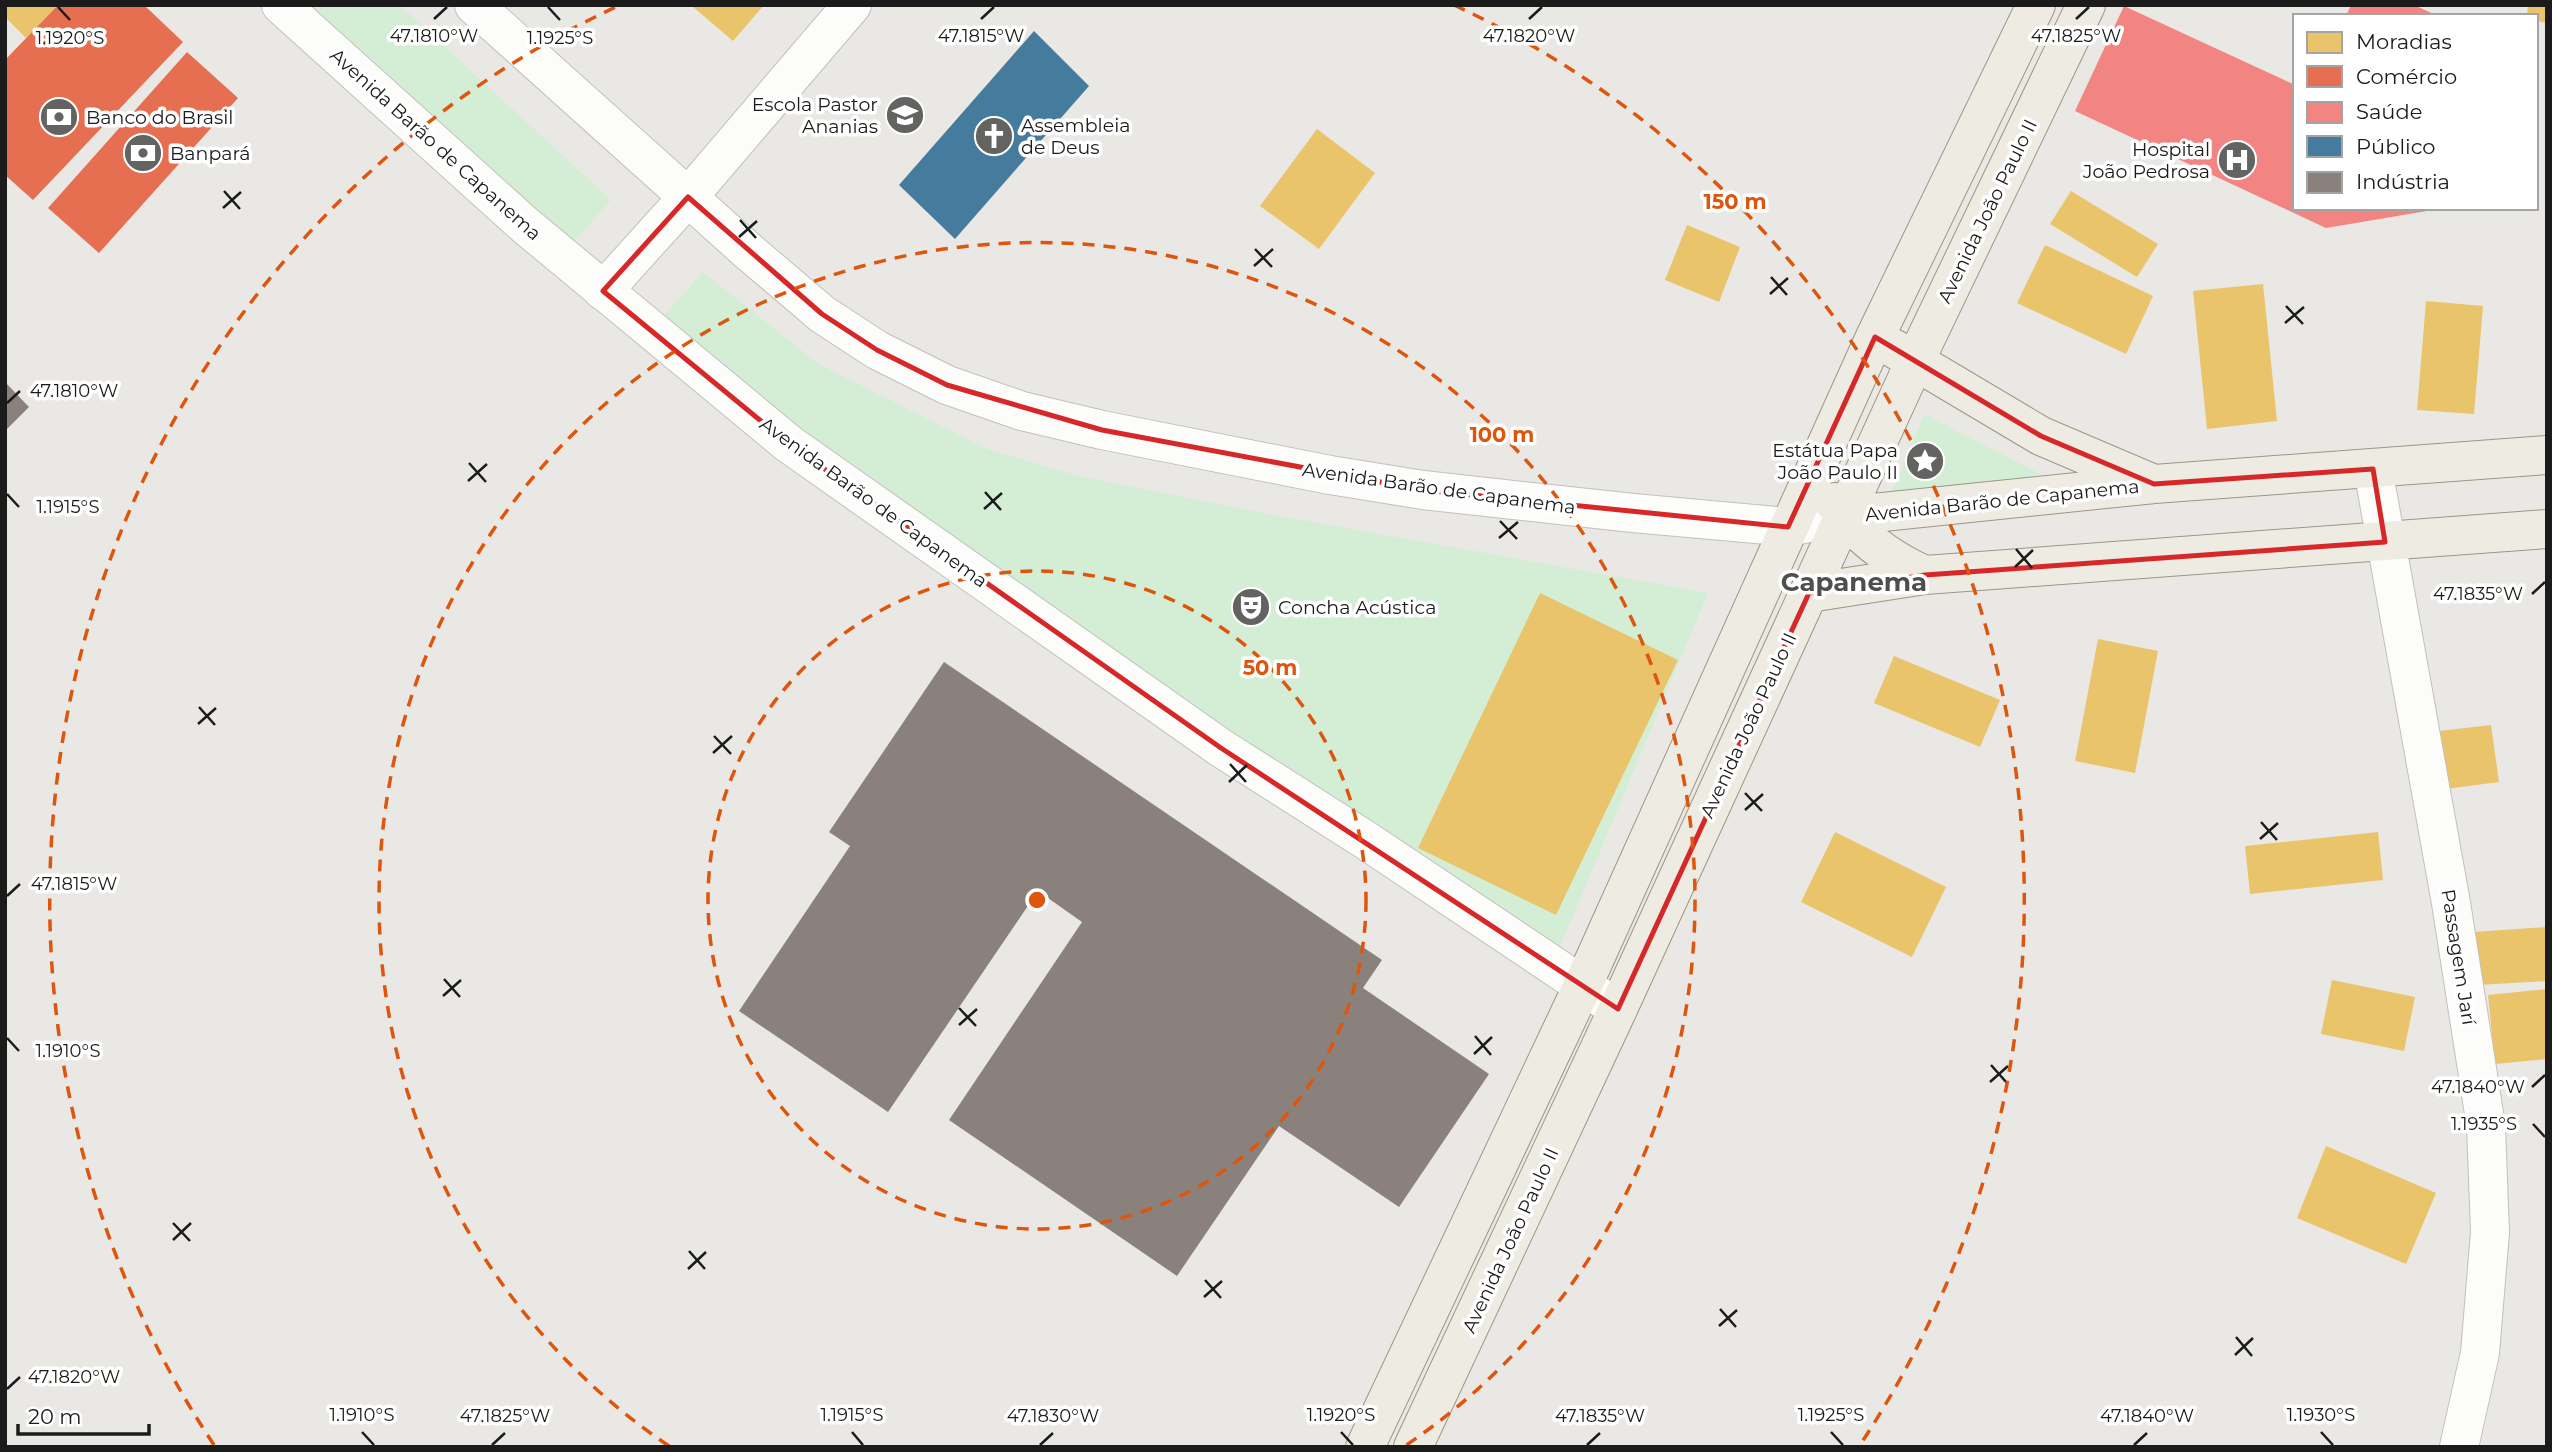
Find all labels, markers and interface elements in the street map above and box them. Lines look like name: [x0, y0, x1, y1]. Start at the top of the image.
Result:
legend: [2293, 14, 2538, 210]
text: 47.1810°W: [390, 25, 478, 47]
text: 47.1815°W: [938, 25, 1024, 47]
text: 47.1820°W: [1483, 25, 1575, 47]
text: 47.1825°W: [2031, 25, 2121, 47]
text: 1.1920°S: [36, 27, 104, 49]
text: 1.1925°S: [527, 27, 593, 49]
text: Moradias: [2356, 29, 2452, 54]
street label: Avenida Barão de Capanema: [326, 44, 546, 245]
text: Comércio: [2356, 64, 2457, 89]
place label: Escola Pastor Ananias: [752, 93, 878, 138]
school or university icon: Escola Pastor Ananias: [884, 94, 926, 136]
bank icon: Banco do Brasil: [38, 96, 80, 138]
text: Saúde: [2356, 99, 2422, 124]
place label: Banco do Brasil: [86, 106, 233, 129]
place label: Assembleia de Deus: [1021, 114, 1131, 159]
church icon: Assembleia de Deus: [973, 115, 1015, 157]
street label: Avenida João Paulo II: [1933, 115, 2042, 307]
bank icon: Banpará: [122, 132, 164, 174]
text: Público: [2356, 134, 2436, 159]
place label: Hospital João Pedrosa: [2082, 138, 2210, 183]
hospital icon: Hospital João Pedrosa: [2216, 139, 2258, 181]
place label: Banpará: [170, 142, 250, 165]
text: Indústria: [2356, 169, 2450, 194]
text: 150 m: [1704, 189, 1766, 214]
text: 47.1810°W: [30, 380, 118, 402]
street label: Avenida Barão de Capanema: [755, 412, 992, 593]
text: 100 m: [1470, 422, 1534, 447]
place label: Estátua Papa João Paulo II: [1772, 439, 1898, 484]
place icon: Estátua Papa João Paulo II: [1904, 440, 1946, 482]
street label: Avenida Barão de Capanema: [1301, 458, 1577, 519]
street label: Avenida Barão de Capanema: [1864, 475, 2140, 526]
text: 1.1915°S: [37, 496, 99, 518]
district label: Capanema: [1781, 566, 1927, 598]
text: 47.1835°W: [2433, 583, 2523, 605]
theatre icon: Concha Acústica: [1230, 586, 1272, 628]
place label: Concha Acústica: [1278, 596, 1436, 619]
street label: Avenida João Paulo II: [1695, 629, 1802, 822]
text: 50 m: [1243, 655, 1297, 680]
text: 47.1815°W: [31, 873, 117, 895]
street label: Passagem Jarí: [2436, 887, 2481, 1028]
centre of rings: [1025, 888, 1049, 912]
text: 1.1910°S: [36, 1040, 100, 1062]
text: 47.1840°W: [2431, 1076, 2525, 1098]
text: 1.1935°S: [2451, 1113, 2517, 1135]
street label: Avenida João Paulo II: [1457, 1144, 1564, 1337]
text: 47.1820°W: [28, 1366, 120, 1388]
scale bar: [18, 1392, 149, 1436]
text: 20 m: [28, 1404, 82, 1429]
text: 1.1910°S: [330, 1404, 394, 1426]
text: 1.1915°S: [821, 1404, 883, 1426]
text: 1.1920°S: [1307, 1404, 1375, 1426]
text: 1.1925°S: [1798, 1404, 1864, 1426]
text: 1.1930°S: [2287, 1404, 2355, 1426]
text: 47.1825°W: [460, 1405, 550, 1427]
text: 47.1830°W: [1007, 1405, 1099, 1427]
text: 47.1835°W: [1555, 1405, 1645, 1427]
text: 47.1840°W: [2100, 1405, 2194, 1427]

